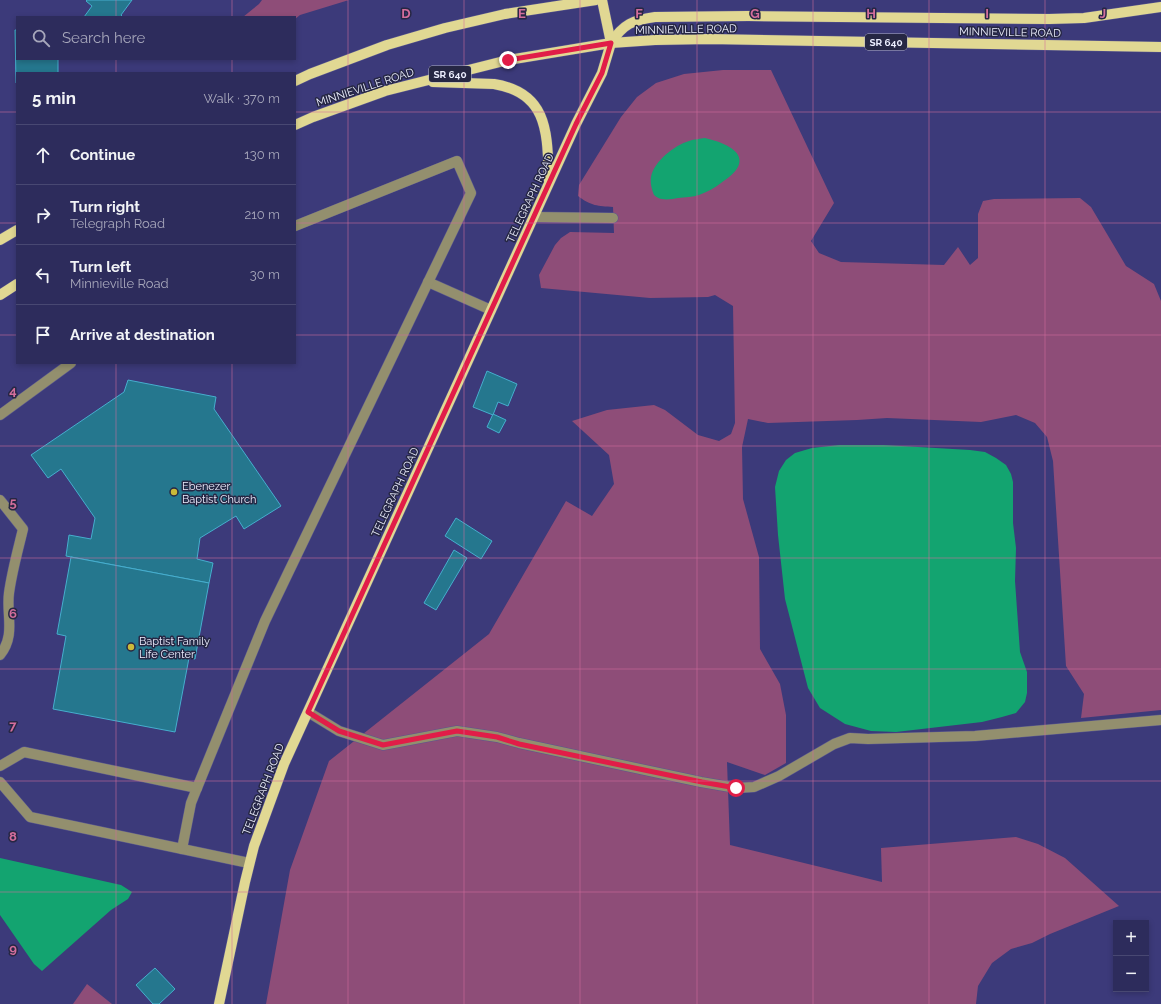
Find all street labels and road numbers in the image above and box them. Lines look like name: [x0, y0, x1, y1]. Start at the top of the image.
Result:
street label: MINNIEVILLE ROAD: [635, 22, 737, 37]
street label: MINNIEVILLE ROAD: [959, 25, 1061, 40]
road number: SR 640: [865, 34, 907, 50]
street label: MINNIEVILLE ROAD: [315, 66, 416, 109]
road number: SR 640: [429, 66, 471, 82]
street label: TELEGRAPH ROAD: [504, 151, 557, 245]
street label: TELEGRAPH ROAD: [369, 445, 422, 539]
street label: TELEGRAPH ROAD: [240, 741, 287, 837]

